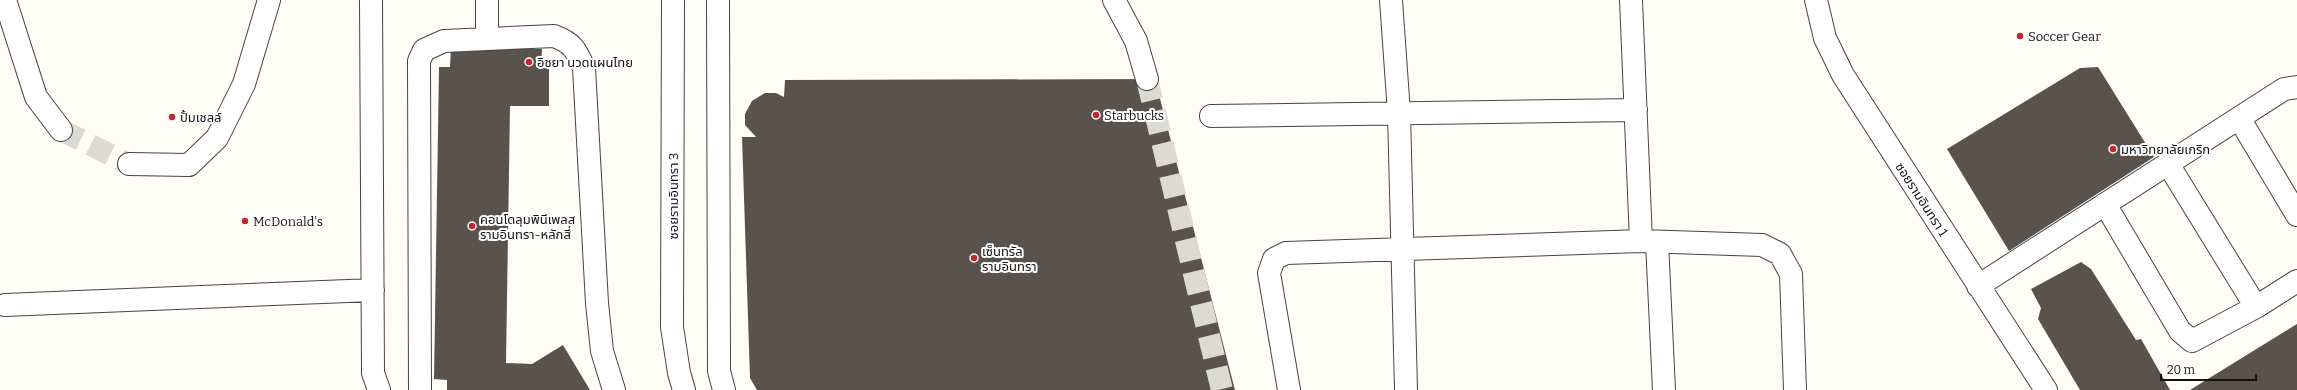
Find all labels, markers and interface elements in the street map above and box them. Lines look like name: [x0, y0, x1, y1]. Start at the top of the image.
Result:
place label: Soccer Gear: [2028, 29, 2101, 44]
marker: Soccer Gear: [2015, 31, 2025, 41]
place label: อิชยา นวดแผนไทย: [537, 55, 633, 70]
marker: อิชยา นวดแผนไทย: [524, 57, 534, 67]
place label: Starbucks: [1104, 108, 1164, 123]
place label: ปั้มเชลล์: [180, 109, 222, 125]
marker: Starbucks: [1091, 110, 1101, 120]
marker: ปั้มเชลล์: [167, 112, 177, 122]
place label: มหาวิทยาลัยเกริก: [2121, 142, 2210, 157]
marker: มหาวิทยาลัยเกริก: [2108, 144, 2118, 154]
street label: ซอยรามอินทรา 3: [666, 153, 681, 240]
street label: ซอยรามอินทรา 1: [1892, 160, 1951, 240]
place label: คอนโดลุมพินีเพลส รามอินทรา-หลักสี่: [480, 212, 575, 242]
place label: McDonald's: [253, 214, 323, 229]
marker: McDonald's: [240, 216, 250, 226]
marker: คอนโดลุมพินีเพลส รามอินทรา-หลักสี่: [467, 221, 477, 231]
place label: เซ็นทรัล รามอินทรา: [982, 244, 1037, 274]
marker: เซ็นทรัล รามอินทรา: [969, 253, 979, 263]
scale bar: [2161, 356, 2256, 382]
text: 20 m: [2167, 363, 2196, 377]

